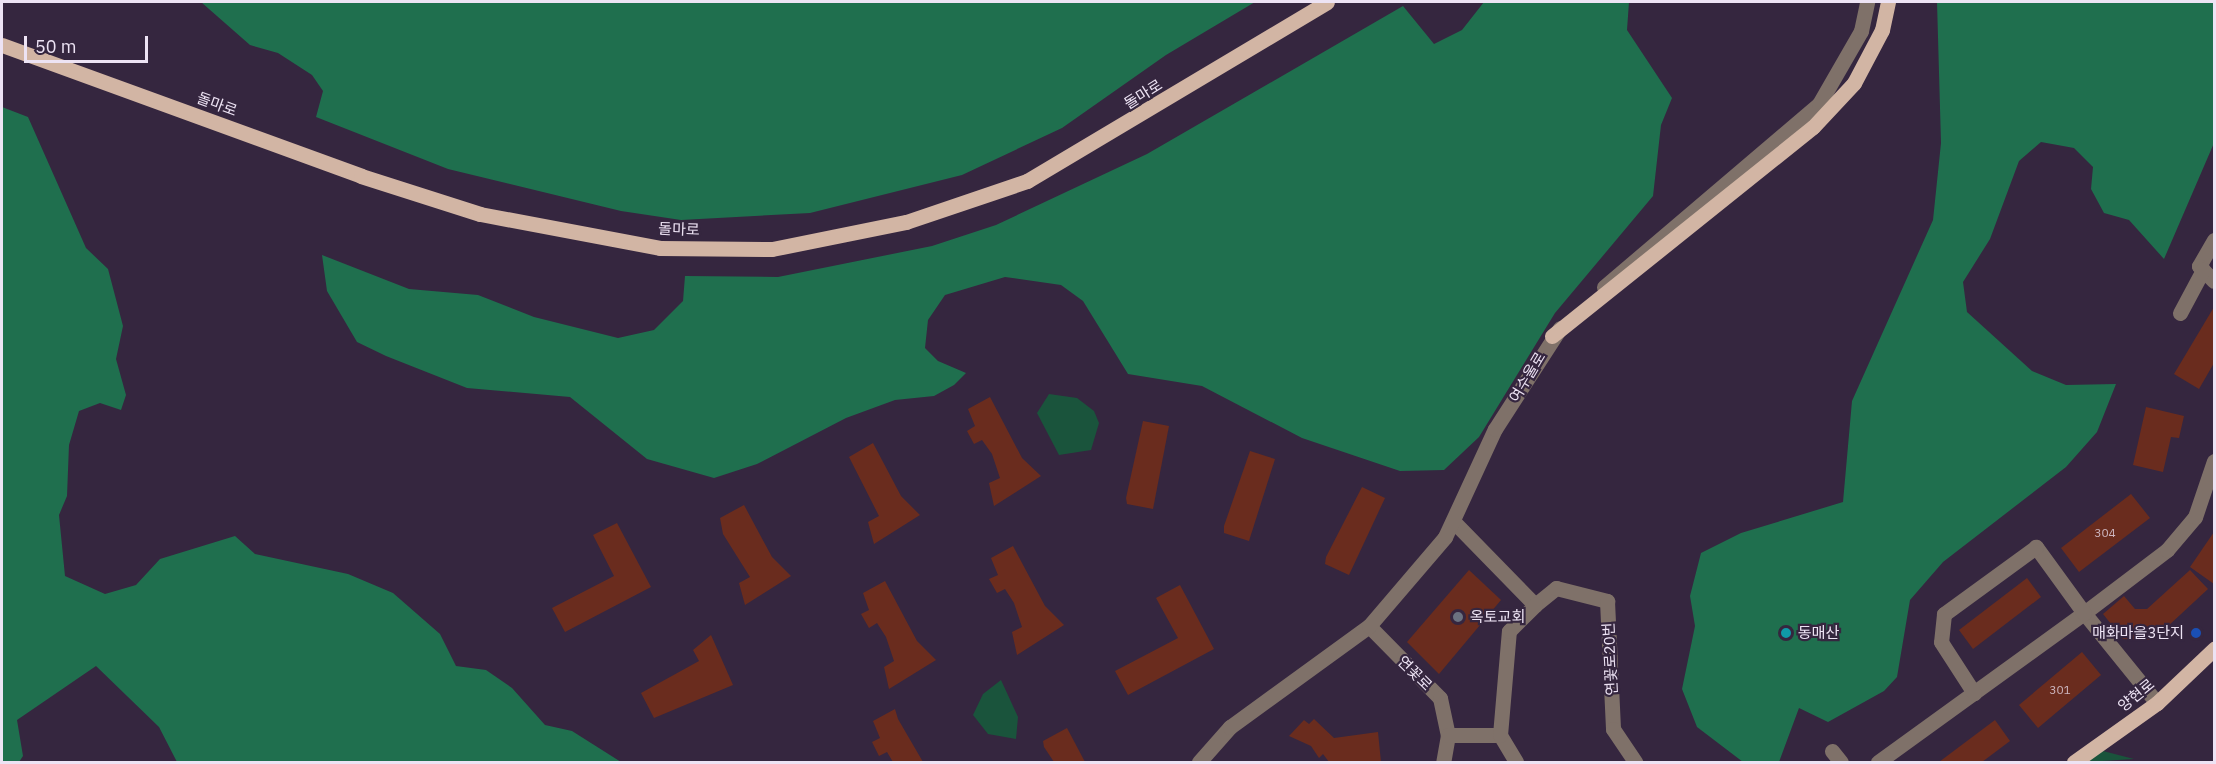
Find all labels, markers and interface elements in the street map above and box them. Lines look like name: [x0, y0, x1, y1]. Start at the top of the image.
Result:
scale bar: [27, 24, 152, 62]
text: 50 m: [35, 35, 77, 58]
street label: 돌마로: [1121, 75, 1165, 113]
street label: 돌마로: [194, 88, 240, 120]
street label: 돌마로: [658, 219, 700, 239]
street label: 여수울로: [1505, 349, 1549, 405]
house number: 304: [2094, 526, 2116, 540]
place label: 옥토교회: [1470, 608, 1525, 626]
marker: 옥토교회: [1451, 610, 1465, 624]
street label: 연꽃로20번: [1599, 622, 1621, 696]
place label: 동매산: [1798, 624, 1839, 642]
place label: 매화마을3단지: [2092, 624, 2184, 642]
marker: 동매산: [1779, 626, 1793, 640]
marker: 매화마을3단지: [2189, 626, 2203, 640]
street label: 연꽃로: [1394, 652, 1436, 694]
street label: 양현로: [2114, 675, 2158, 715]
house number: 301: [2049, 683, 2071, 697]

